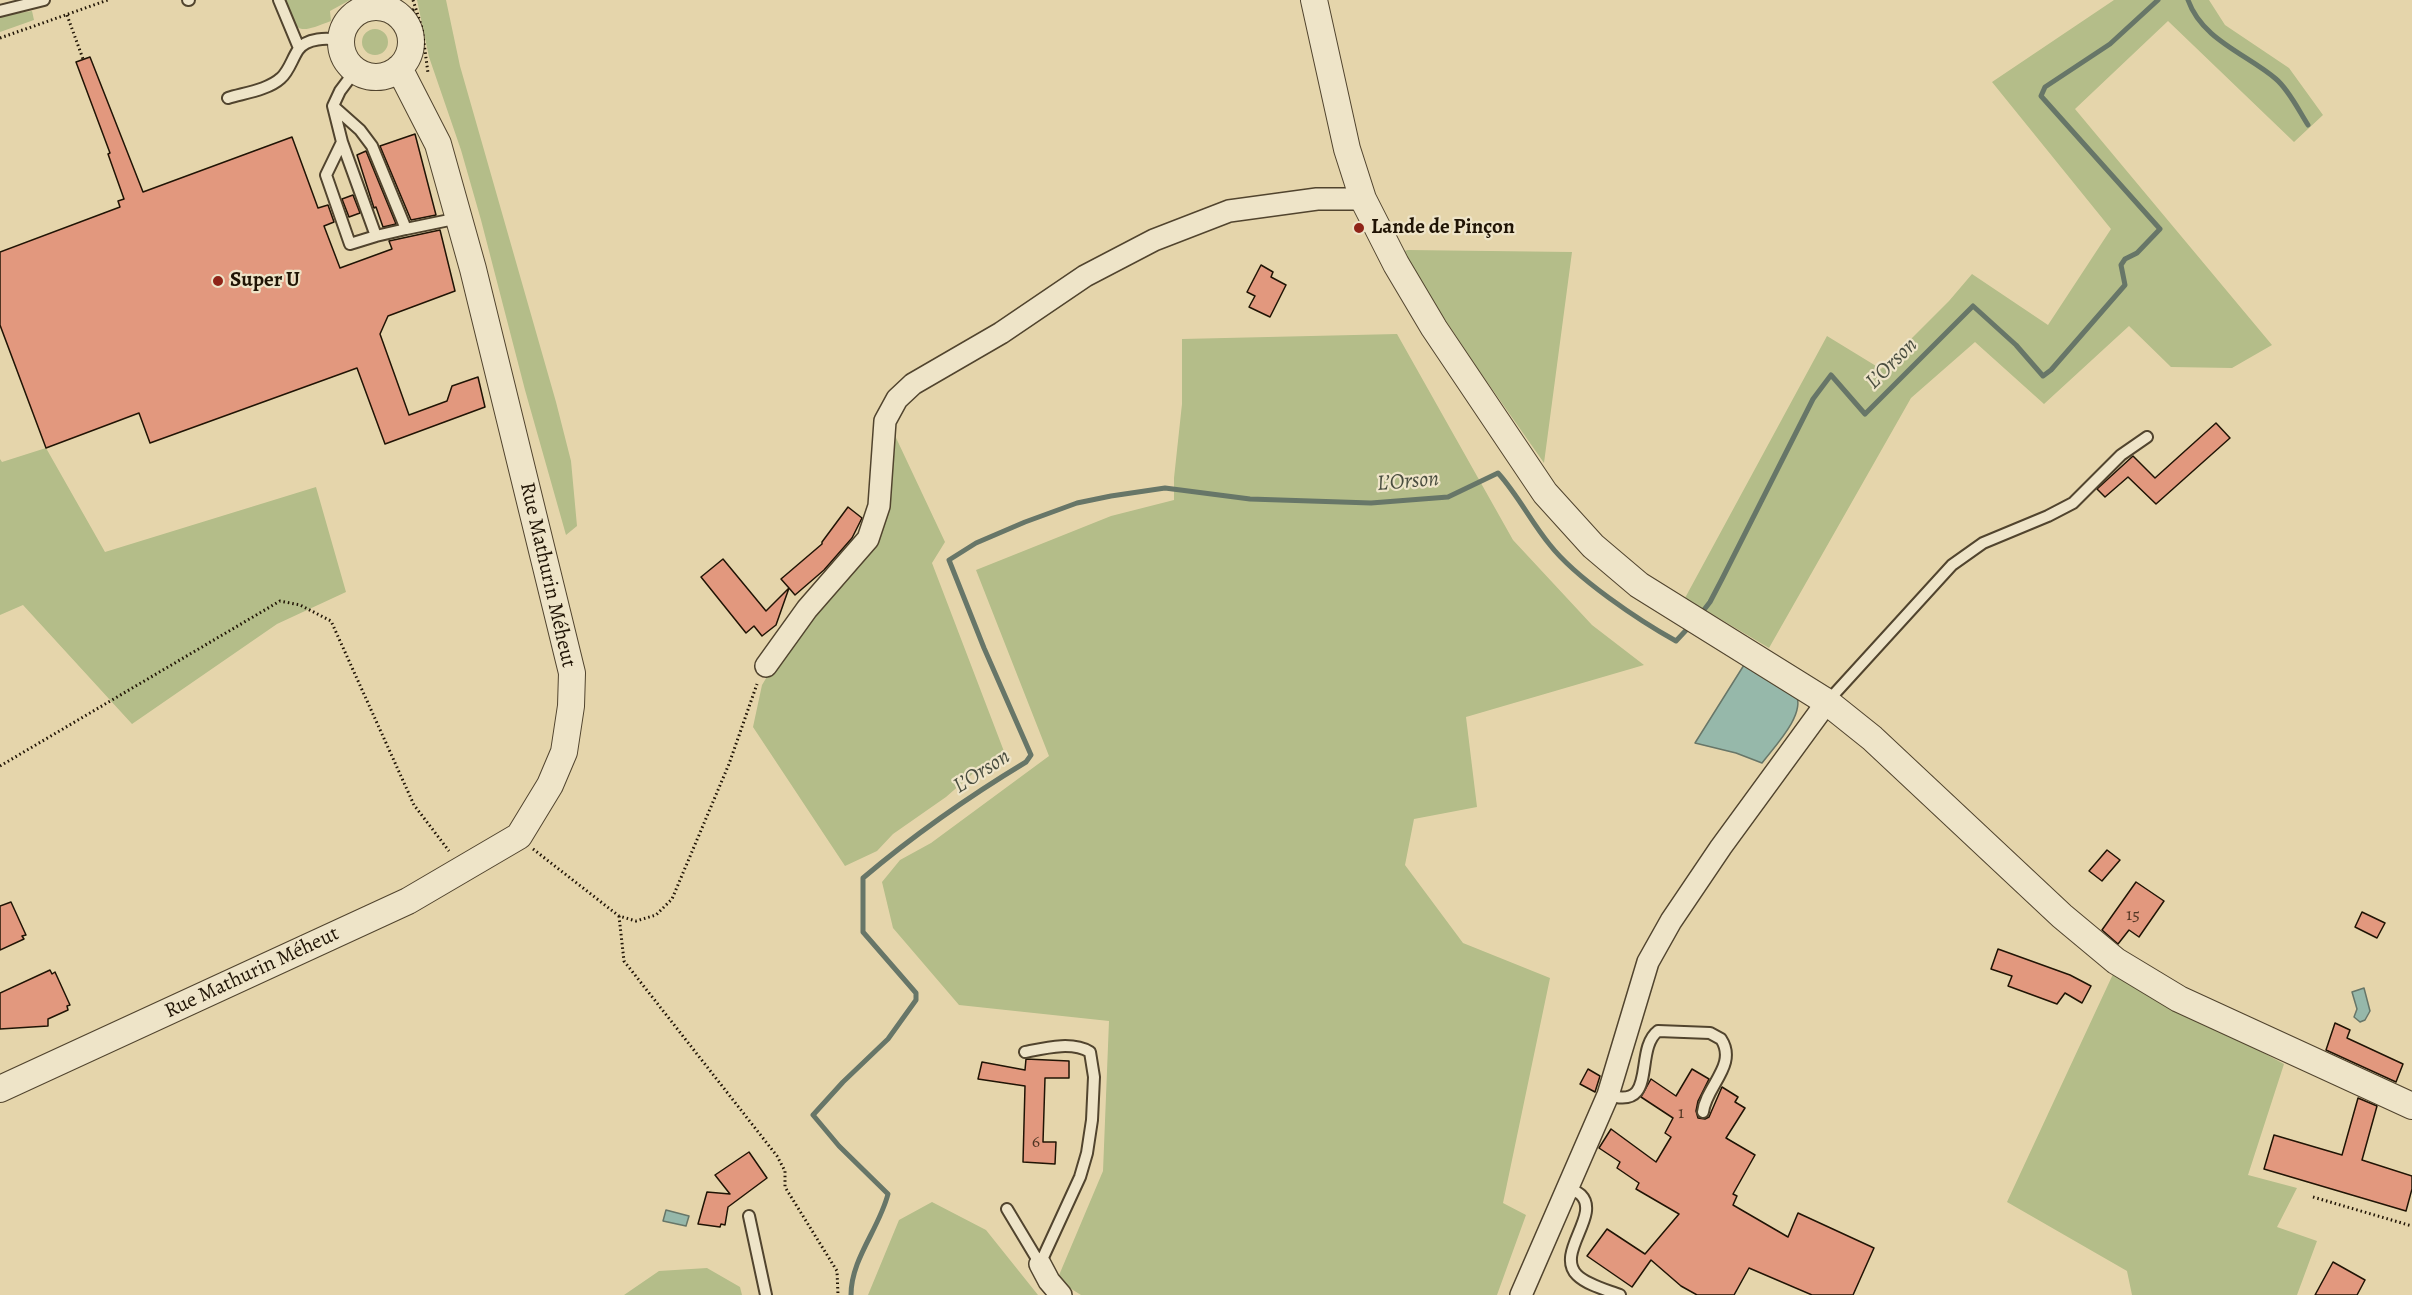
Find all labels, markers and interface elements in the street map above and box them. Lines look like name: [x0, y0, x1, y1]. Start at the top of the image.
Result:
place label: Lande de Pinçon: [1371, 215, 1515, 241]
marker: Lande de Pinçon: [1352, 221, 1366, 235]
place label: Super U: [230, 268, 300, 294]
marker: Super U: [211, 274, 225, 288]
water label: L’Orson: [1861, 333, 1923, 395]
water label: L’Orson: [1376, 466, 1440, 498]
street label: Rue Mathurin Méheut: [513, 480, 581, 670]
water label: L’Orson: [949, 744, 1015, 800]
house number: 15: [2126, 905, 2140, 927]
street label: Rue Mathurin Méheut: [161, 922, 343, 1024]
house number: 1: [1678, 1103, 1684, 1125]
house number: 6: [1032, 1132, 1040, 1154]

